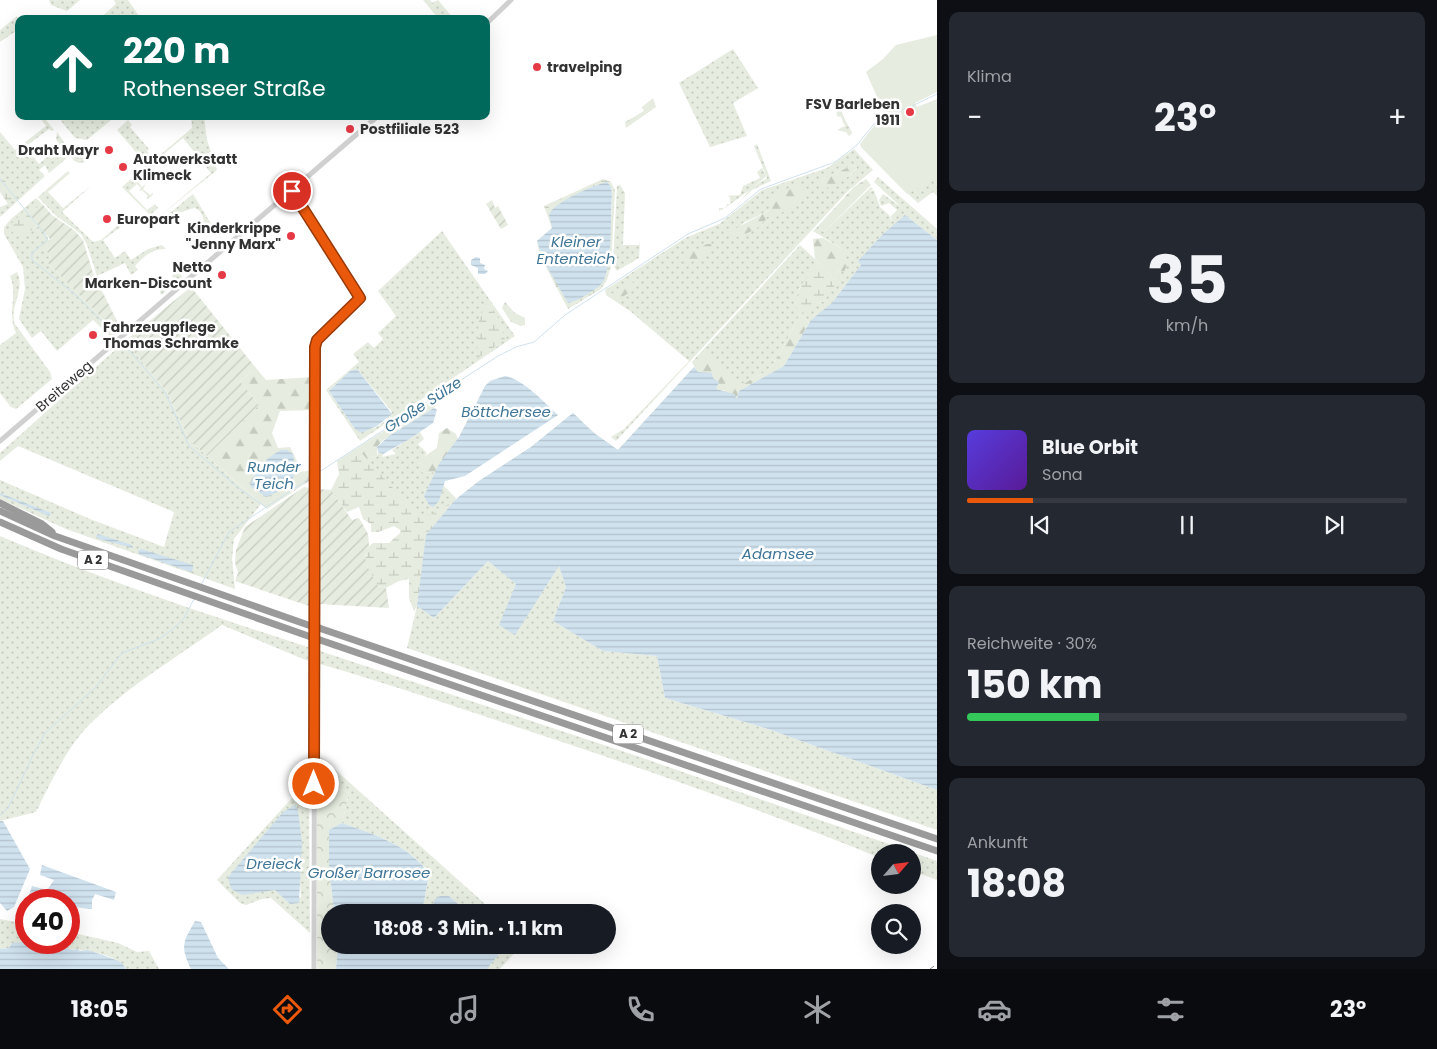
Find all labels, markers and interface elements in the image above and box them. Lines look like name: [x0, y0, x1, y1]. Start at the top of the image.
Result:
text: 220 m: [123, 26, 230, 75]
icon: ahead: [40, 35, 105, 100]
place label: travelping: [547, 57, 622, 77]
marker: travelping: [531, 61, 543, 73]
text: Klima: [967, 65, 1012, 88]
text: Rothenseer Straße: [123, 73, 326, 104]
text: 23°: [1154, 91, 1216, 144]
place label: FSV Barleben 1911: [806, 94, 900, 130]
text: −: [967, 98, 982, 137]
text: +: [1388, 98, 1407, 137]
marker: FSV Barleben 1911: [904, 106, 916, 118]
place label: Postfiliale 523: [360, 119, 459, 139]
marker: Postfiliale 523: [344, 123, 356, 135]
place label: Draht Mayr: [18, 140, 99, 160]
marker: Draht Mayr: [103, 144, 115, 156]
place label: Autowerkstatt Klimeck: [133, 149, 237, 185]
marker: Autowerkstatt Klimeck: [117, 161, 129, 173]
pin: [271, 170, 313, 212]
icon: arrive: [278, 177, 306, 205]
place label: Europart: [117, 209, 180, 229]
marker: Europart: [101, 213, 113, 225]
place label: Kinderkrippe "Jenny Marx": [186, 218, 281, 254]
marker: Kinderkrippe "Jenny Marx": [285, 230, 297, 242]
water label: Kleiner Ententeich: [537, 231, 615, 269]
text: 35: [1146, 235, 1228, 326]
place label: Netto Marken-Discount: [85, 257, 212, 293]
marker: Netto Marken-Discount: [216, 269, 228, 281]
text: km/h: [1166, 314, 1208, 337]
place label: Fahrzeugpflege Thomas Schramke: [103, 317, 239, 353]
marker: Fahrzeugpflege Thomas Schramke: [87, 329, 99, 341]
street label: Breiteweg: [31, 356, 97, 416]
water label: Große Sülze: [380, 372, 466, 438]
water label: Böttchersee: [461, 401, 551, 422]
text: Blue Orbit: [1042, 434, 1138, 461]
water label: Runder Teich: [247, 456, 301, 494]
text: Sona: [1042, 463, 1083, 486]
icon: previous: [1026, 511, 1054, 539]
icon: pause: [1173, 511, 1201, 539]
icon: next: [1320, 511, 1348, 539]
water label: Adamsee: [741, 543, 814, 564]
road number: A 2: [78, 550, 108, 570]
text: Reichweite · 30%: [967, 632, 1097, 655]
text: 150 km: [967, 658, 1103, 711]
road number: A 2: [613, 724, 643, 744]
position arrow: [287, 757, 339, 809]
text: Ankunft: [967, 831, 1028, 854]
north arrow: [871, 844, 921, 894]
map controls: [871, 844, 921, 954]
water label: Dreieck: [246, 853, 303, 874]
text: 18:08: [967, 857, 1066, 910]
water label: Großer Barrosee: [308, 862, 430, 883]
speed limit sign: 40: [15, 889, 80, 954]
button: search: [871, 904, 921, 954]
text: 18:08 · 3 Min. · 1.1 km: [374, 915, 563, 942]
icon: directions: [270, 992, 305, 1027]
icon: music: [447, 992, 482, 1027]
icon: phone: [623, 992, 658, 1027]
icon: climate: [800, 992, 835, 1027]
icon: car: [977, 992, 1012, 1027]
icon: filters: [1153, 992, 1188, 1027]
text: 18:05: [71, 994, 128, 1025]
text: 23°: [1330, 994, 1366, 1025]

